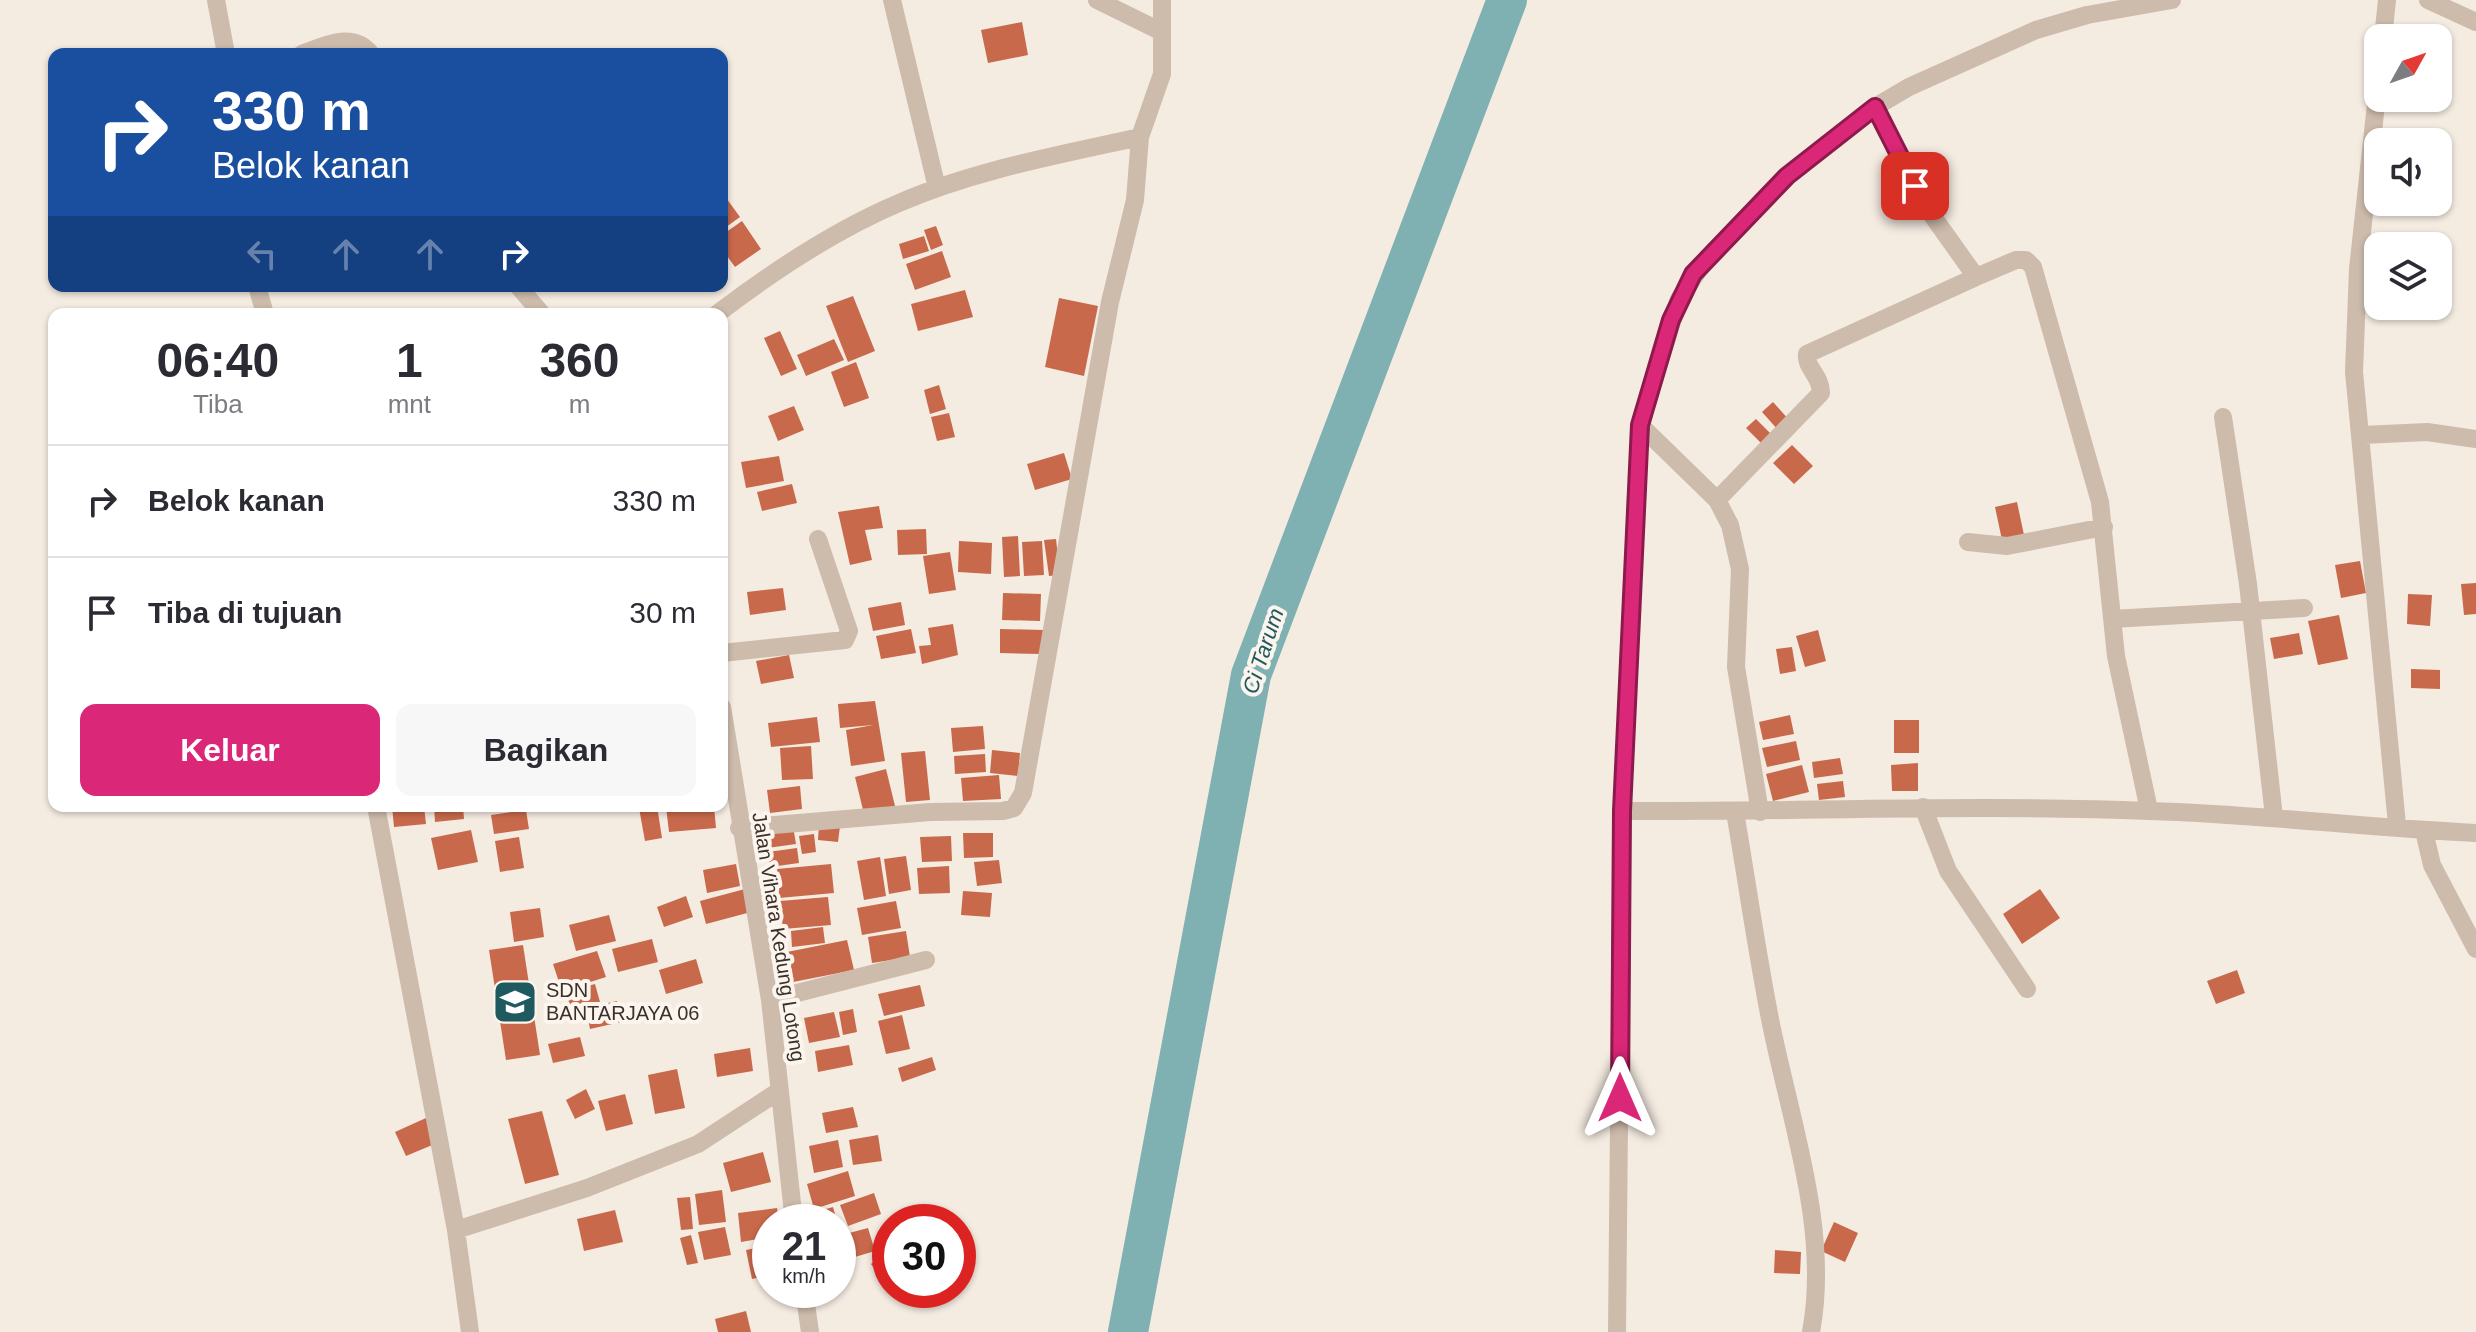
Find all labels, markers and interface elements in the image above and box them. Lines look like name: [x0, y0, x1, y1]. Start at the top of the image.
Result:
north arrow: [2364, 24, 2452, 112]
map controls: [2364, 24, 2452, 320]
text: 330 m: [212, 79, 371, 142]
icon: right: [80, 80, 184, 184]
button: sound: [2364, 128, 2452, 216]
text: Belok kanan: [212, 145, 410, 186]
pin: [1881, 152, 1949, 220]
icon: arrive: [1893, 164, 1937, 208]
icon: left: [240, 232, 284, 276]
icon: ahead: [324, 232, 368, 276]
icon: ahead: [408, 232, 452, 276]
icon: right: [492, 232, 536, 276]
button: layers: [2364, 232, 2452, 320]
text: 06:40: [156, 334, 279, 387]
text: 1: [396, 334, 423, 387]
text: 360: [539, 334, 620, 387]
text: Tiba: [193, 389, 243, 419]
text: mnt: [388, 389, 431, 419]
text: m: [569, 389, 590, 419]
icon: right: [80, 479, 124, 523]
text: Belok kanan: [148, 484, 325, 517]
text: 330 m: [613, 484, 696, 517]
icon: arrive: [80, 591, 124, 635]
text: Tiba di tujuan: [148, 596, 342, 629]
text: 30 m: [629, 596, 696, 629]
water label: Ci Tarum: [1237, 605, 1289, 697]
button: Keluar: [80, 704, 380, 796]
button: Bagikan: [396, 704, 696, 796]
street label: Jalan Vihara Kedung Lotong: [748, 811, 810, 1063]
school or university icon: SDN BANTARJAYA 06: [491, 978, 539, 1026]
place label: SDN BANTARJAYA 06: [546, 979, 699, 1024]
position arrow: [1578, 1056, 1662, 1140]
speed limit sign: 30: [872, 1204, 976, 1308]
text: 21: [782, 1224, 826, 1268]
text: km/h: [782, 1265, 826, 1287]

